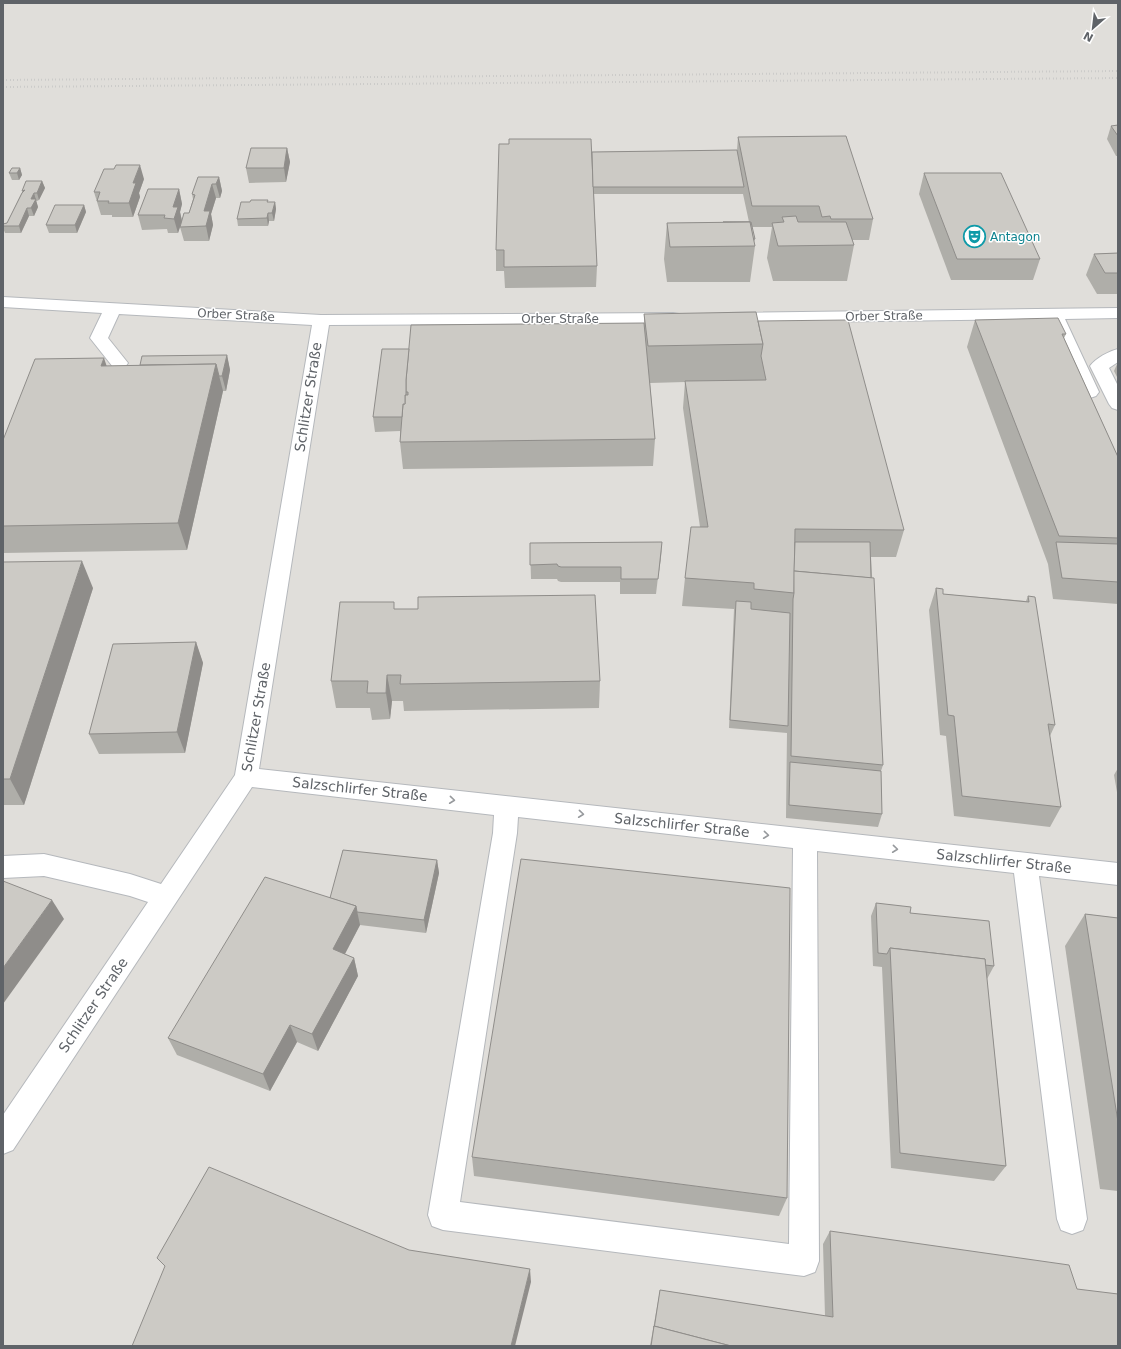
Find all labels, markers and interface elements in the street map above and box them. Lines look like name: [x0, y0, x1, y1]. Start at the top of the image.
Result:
north arrow: [1073, 8, 1113, 48]
text: N: [1081, 28, 1096, 44]
theatre icon: Antagon: [962, 224, 988, 250]
place label: Antagon: [990, 230, 1040, 244]
street label: Orber Straße: [197, 306, 275, 324]
street label: Orber Straße: [845, 308, 923, 324]
street label: Orber Straße: [521, 312, 599, 326]
street label: Schlitzer Straße: [291, 341, 325, 453]
street label: Schlitzer Straße: [238, 661, 274, 773]
street label: Salzschlirfer Straße: [292, 774, 428, 804]
one-way arrow: [449, 795, 455, 804]
one-way arrow: [578, 809, 584, 818]
street label: Salzschlirfer Straße: [614, 810, 750, 840]
one-way arrow: [763, 830, 769, 839]
one-way arrow: [892, 844, 898, 853]
street label: Salzschlirfer Straße: [936, 846, 1072, 876]
street label: Schlitzer Straße: [55, 954, 131, 1056]

